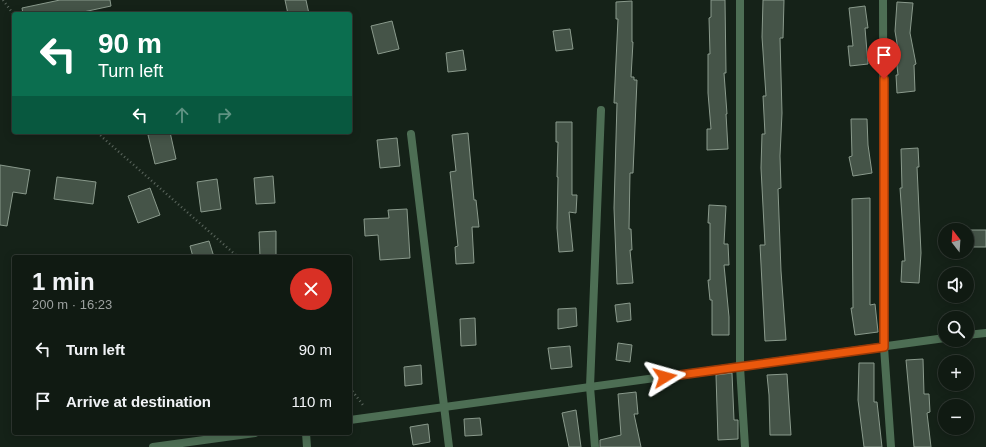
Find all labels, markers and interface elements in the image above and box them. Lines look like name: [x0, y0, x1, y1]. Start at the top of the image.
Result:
icon: left: [32, 28, 84, 80]
text: 90 m: [98, 28, 162, 59]
pin: [867, 38, 901, 79]
icon: arrive: [873, 44, 895, 66]
text: Turn left: [98, 61, 163, 81]
icon: left: [129, 104, 151, 126]
icon: ahead: [171, 104, 193, 126]
icon: right: [213, 104, 235, 126]
north arrow: [938, 223, 974, 259]
map controls: [938, 223, 974, 435]
button: sound: [938, 267, 974, 303]
text: 1 min: [32, 268, 95, 295]
button: close: [290, 268, 332, 310]
text: 200 m · 16:23: [32, 297, 112, 312]
button: search: [938, 311, 974, 347]
icon: left: [32, 338, 54, 360]
text: Turn left: [66, 341, 125, 358]
text: 90 m: [299, 341, 332, 358]
button: +: [938, 355, 974, 391]
position arrow: [644, 356, 686, 398]
icon: arrive: [32, 390, 54, 412]
text: Arrive at destination: [66, 393, 211, 410]
text: 110 m: [291, 393, 332, 410]
button: −: [938, 399, 974, 435]

